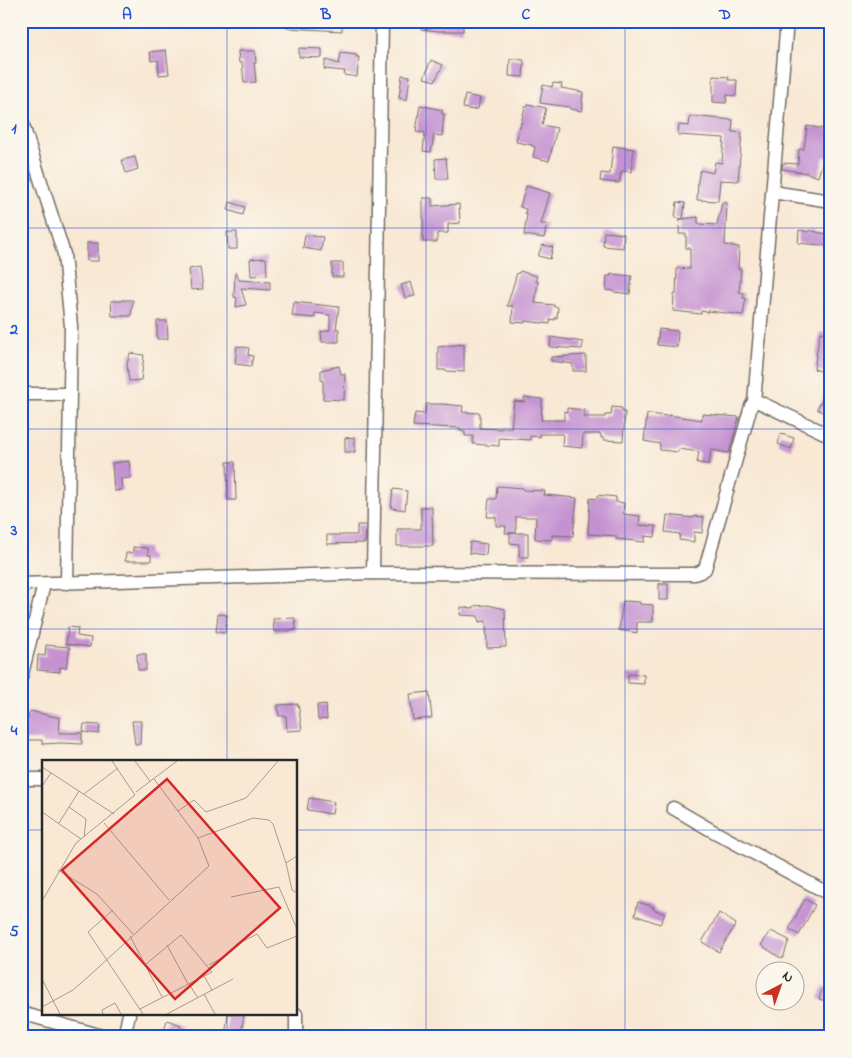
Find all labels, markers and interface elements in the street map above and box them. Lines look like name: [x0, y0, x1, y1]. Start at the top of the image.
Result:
text: A: [122, 3, 132, 27]
text: B: [320, 3, 332, 27]
text: C: [522, 3, 531, 27]
text: D: [718, 3, 731, 27]
text: 1: [11, 117, 17, 141]
text: 2: [9, 318, 18, 342]
text: 3: [10, 519, 18, 543]
text: 4: [10, 719, 18, 743]
inset map: [42, 760, 298, 1016]
text: 5: [9, 920, 19, 944]
north arrow: [754, 960, 804, 1010]
text: N: [777, 966, 798, 988]

